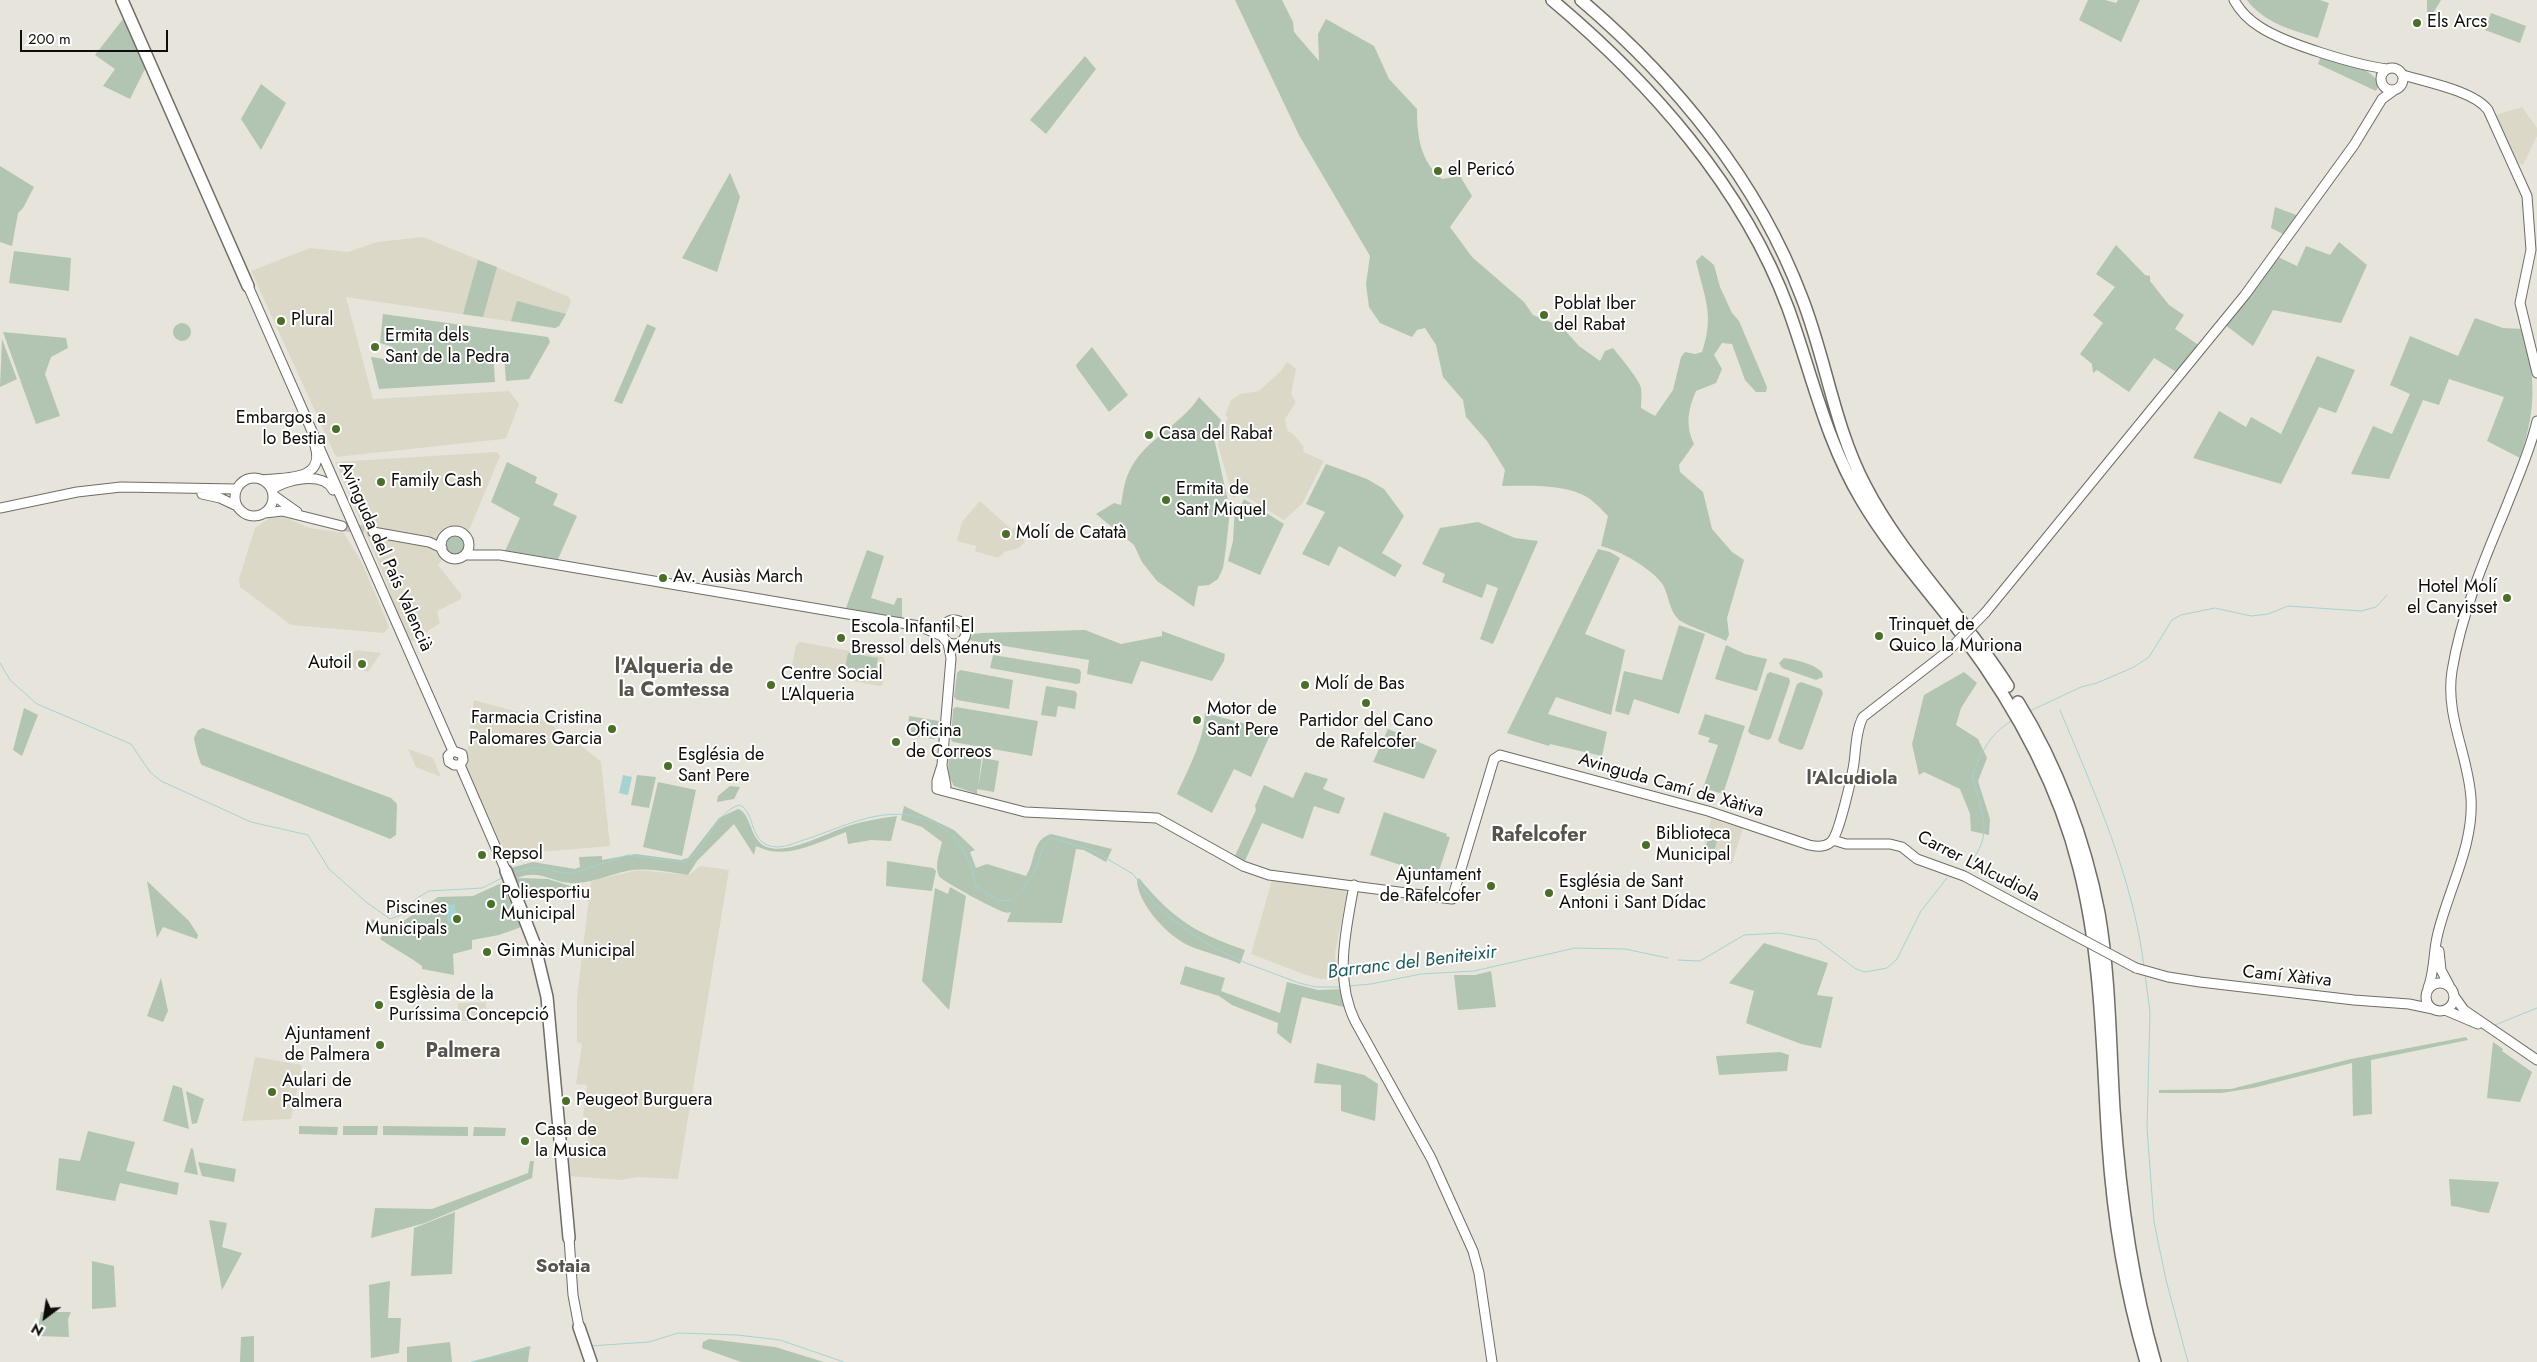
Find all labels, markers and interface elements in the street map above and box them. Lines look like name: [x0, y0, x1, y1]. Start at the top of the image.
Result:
place label: Els Arcs: [2427, 12, 2487, 34]
marker: Els Arcs: [2411, 17, 2423, 29]
scale bar: [22, 20, 170, 52]
text: 200 m: [28, 28, 71, 50]
place label: el Pericó: [1448, 160, 1515, 182]
marker: el Pericó: [1432, 165, 1444, 177]
place label: Poblat Iber del Rabat: [1554, 294, 1636, 336]
marker: Poblat Iber del Rabat: [1538, 309, 1550, 321]
place label: Plural: [291, 310, 333, 332]
marker: Plural: [275, 315, 287, 327]
place label: Ermita dels Sant de la Pedra: [385, 326, 510, 368]
marker: Ermita dels Sant de la Pedra: [369, 341, 381, 353]
place label: Embargos a lo Bestia: [236, 408, 326, 450]
marker: Embargos a lo Bestia: [330, 423, 342, 435]
place label: Casa del Rabat: [1159, 424, 1272, 446]
marker: Casa del Rabat: [1143, 429, 1155, 441]
street label: Avinguda del País Valencià: [333, 459, 437, 655]
place label: Family Cash: [391, 471, 482, 493]
marker: Family Cash: [375, 476, 387, 488]
place label: Ermita de Sant Miquel: [1176, 479, 1266, 522]
marker: Ermita de Sant Miquel: [1160, 494, 1172, 506]
place label: Molí de Catatà: [1016, 523, 1127, 545]
marker: Molí de Catatà: [1000, 528, 1012, 540]
place label: Av. Ausiàs March: [673, 567, 803, 589]
marker: Av. Ausiàs March: [657, 572, 669, 584]
place label: Hotel Molí el Canyisset: [2407, 577, 2497, 620]
marker: Hotel Molí el Canyisset: [2501, 592, 2513, 604]
place label: Trinquet de Quico la Muriona: [1889, 615, 2022, 658]
place label: Escola Infantil El Bressol dels Menuts: [851, 617, 1001, 660]
marker: Trinquet de Quico la Muriona: [1873, 630, 1885, 642]
marker: Escola Infantil El Bressol dels Menuts: [835, 632, 847, 644]
place label: Autoil: [308, 653, 352, 675]
district label: l'Alqueria de la Comtessa: [615, 656, 733, 703]
marker: Autoil: [356, 658, 368, 670]
place label: Centre Social L'Alqueria: [781, 664, 883, 706]
place label: Molí de Bas: [1315, 674, 1405, 696]
marker: Centre Social L'Alqueria: [765, 679, 777, 691]
marker: Molí de Bas: [1299, 679, 1311, 691]
marker: Partidor del Cano de Rafelcofer: [1360, 697, 1372, 709]
place label: Motor de Sant Pere: [1207, 699, 1278, 742]
place label: Farmacia Cristina Palomares Garcia: [469, 708, 602, 751]
place label: Partidor del Cano de Rafelcofer: [1299, 711, 1433, 754]
marker: Motor de Sant Pere: [1191, 714, 1203, 726]
place label: Oficina de Correos: [906, 721, 992, 764]
marker: Farmacia Cristina Palomares Garcia: [606, 723, 618, 735]
marker: Oficina de Correos: [890, 736, 902, 748]
place label: Església de Sant Pere: [678, 745, 764, 788]
street label: Avinguda Camí de Xàtiva: [1576, 749, 1766, 823]
marker: Església de Sant Pere: [662, 760, 674, 772]
district label: l'Alcudiola: [1806, 768, 1898, 790]
district label: Rafelcofer: [1491, 824, 1587, 848]
place label: Biblioteca Municipal: [1656, 824, 1731, 866]
street label: Carrer L'Alcudiola: [1913, 827, 2043, 907]
marker: Biblioteca Municipal: [1640, 839, 1652, 851]
place label: Repsol: [492, 844, 543, 866]
marker: Repsol: [476, 849, 488, 861]
place label: Ajuntament de Rafelcofer: [1380, 865, 1481, 908]
place label: Església de Sant Antoni i Sant Dídac: [1559, 872, 1706, 914]
marker: Ajuntament de Rafelcofer: [1485, 880, 1497, 892]
place label: Poliesportiu Municipal: [501, 883, 590, 926]
marker: Església de Sant Antoni i Sant Dídac: [1543, 887, 1555, 899]
place label: Piscines Municipals: [365, 898, 447, 941]
marker: Poliesportiu Municipal: [485, 898, 497, 910]
marker: Piscines Municipals: [451, 913, 463, 925]
place label: Gimnàs Municipal: [497, 941, 635, 963]
water label: Barranc del Beniteixir: [1326, 941, 1498, 985]
marker: Gimnàs Municipal: [481, 946, 493, 958]
street label: Camí Xàtiva: [2241, 962, 2333, 992]
place label: Esglèsia de la Puríssima Concepció: [389, 984, 549, 1026]
marker: Esglèsia de la Puríssima Concepció: [373, 999, 385, 1011]
place label: Ajuntament de Palmera: [285, 1024, 370, 1066]
marker: Ajuntament de Palmera: [374, 1039, 386, 1051]
district label: Palmera: [426, 1040, 500, 1064]
place label: Aulari de Palmera: [282, 1071, 352, 1114]
marker: Aulari de Palmera: [266, 1086, 278, 1098]
place label: Peugeot Burguera: [576, 1090, 712, 1112]
marker: Peugeot Burguera: [560, 1095, 572, 1107]
place label: Casa de la Musica: [535, 1120, 606, 1162]
marker: Casa de la Musica: [519, 1135, 531, 1147]
district label: Sotaia: [536, 1256, 590, 1278]
north arrow: [20, 1292, 70, 1342]
text: N: [27, 1318, 47, 1341]

